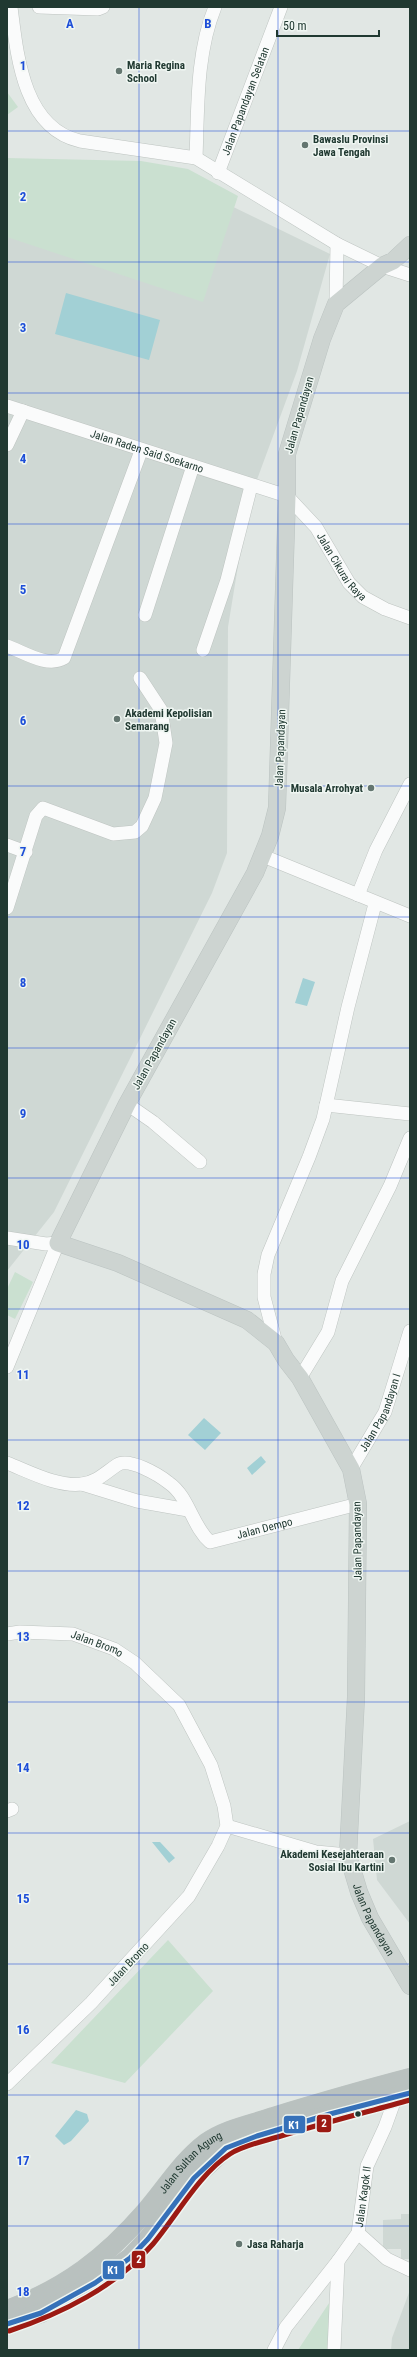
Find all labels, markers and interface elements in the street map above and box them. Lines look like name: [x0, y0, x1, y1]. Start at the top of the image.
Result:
scale bar: [277, 12, 379, 38]
text: A: [66, 16, 74, 31]
text: B: [204, 16, 212, 31]
text: 50 m: [283, 19, 307, 33]
street label: Jalan Papandayan Selatan: [219, 45, 272, 157]
text: 1: [20, 58, 26, 73]
place label: Maria Regina School: [127, 59, 185, 85]
marker: Maria Regina School: [114, 66, 124, 76]
place label: Bawaslu Provinsi Jawa Tengah: [313, 133, 388, 159]
marker: Bawaslu Provinsi Jawa Tengah: [300, 140, 310, 150]
text: 2: [20, 189, 27, 204]
text: 3: [20, 320, 26, 335]
street label: Jalan Papandayan: [282, 375, 317, 455]
street label: Jalan Raden Said Soekarno: [88, 427, 206, 476]
text: 4: [20, 451, 27, 466]
street label: Jalan Cikurai Raya: [314, 530, 369, 604]
text: 5: [20, 582, 27, 597]
place label: Akademi Kepolisian Semarang: [125, 707, 212, 733]
street label: Jalan Papandayan: [273, 709, 288, 789]
text: 6: [20, 713, 27, 728]
marker: Akademi Kepolisian Semarang: [112, 714, 122, 724]
place label: Musala Arrohyat: [291, 782, 364, 795]
marker: Musala Arrohyat: [366, 783, 376, 793]
text: 7: [20, 844, 27, 859]
text: 8: [20, 975, 26, 990]
street label: Jalan Papandayan: [130, 1016, 179, 1092]
text: 9: [20, 1106, 26, 1121]
text: 10: [16, 1237, 30, 1252]
text: 11: [16, 1367, 30, 1382]
street label: Jalan Papandayan I: [357, 1372, 403, 1454]
text: 12: [16, 1498, 30, 1513]
street label: Jalan Papandayan: [350, 1501, 365, 1581]
street label: Jalan Dempo: [235, 1515, 294, 1542]
street label: Jalan Bromo: [69, 1628, 126, 1660]
text: 13: [16, 1629, 30, 1644]
text: 14: [16, 1760, 30, 1775]
place label: Akademi Kesejahteraan Sosial Ibu Kartini: [280, 1848, 384, 1874]
marker: Akademi Kesejahteraan Sosial Ibu Kartini: [387, 1855, 397, 1865]
street label: Jalan Papandayan: [350, 1882, 397, 1958]
text: 15: [16, 1891, 30, 1906]
street label: Jalan Bromo: [105, 1940, 152, 1989]
text: 16: [16, 2022, 30, 2037]
unlabelled marker: [353, 2109, 363, 2119]
line badge: 2: [316, 2114, 332, 2133]
line badge: K1: [283, 2115, 306, 2134]
text: 2: [321, 2117, 327, 2130]
text: K1: [288, 2119, 300, 2132]
street label: Jalan Sultan Agung: [157, 2129, 224, 2196]
text: 17: [16, 2153, 30, 2168]
street label: Jalan Kagok II: [353, 2165, 374, 2228]
place label: Jasa Raharja: [247, 2238, 304, 2251]
marker: Jasa Raharja: [234, 2239, 244, 2249]
line badge: 2: [131, 2250, 146, 2269]
text: 2: [136, 2253, 142, 2266]
line badge: K1: [102, 2260, 125, 2280]
text: K1: [107, 2264, 119, 2277]
text: 18: [16, 2284, 30, 2299]

